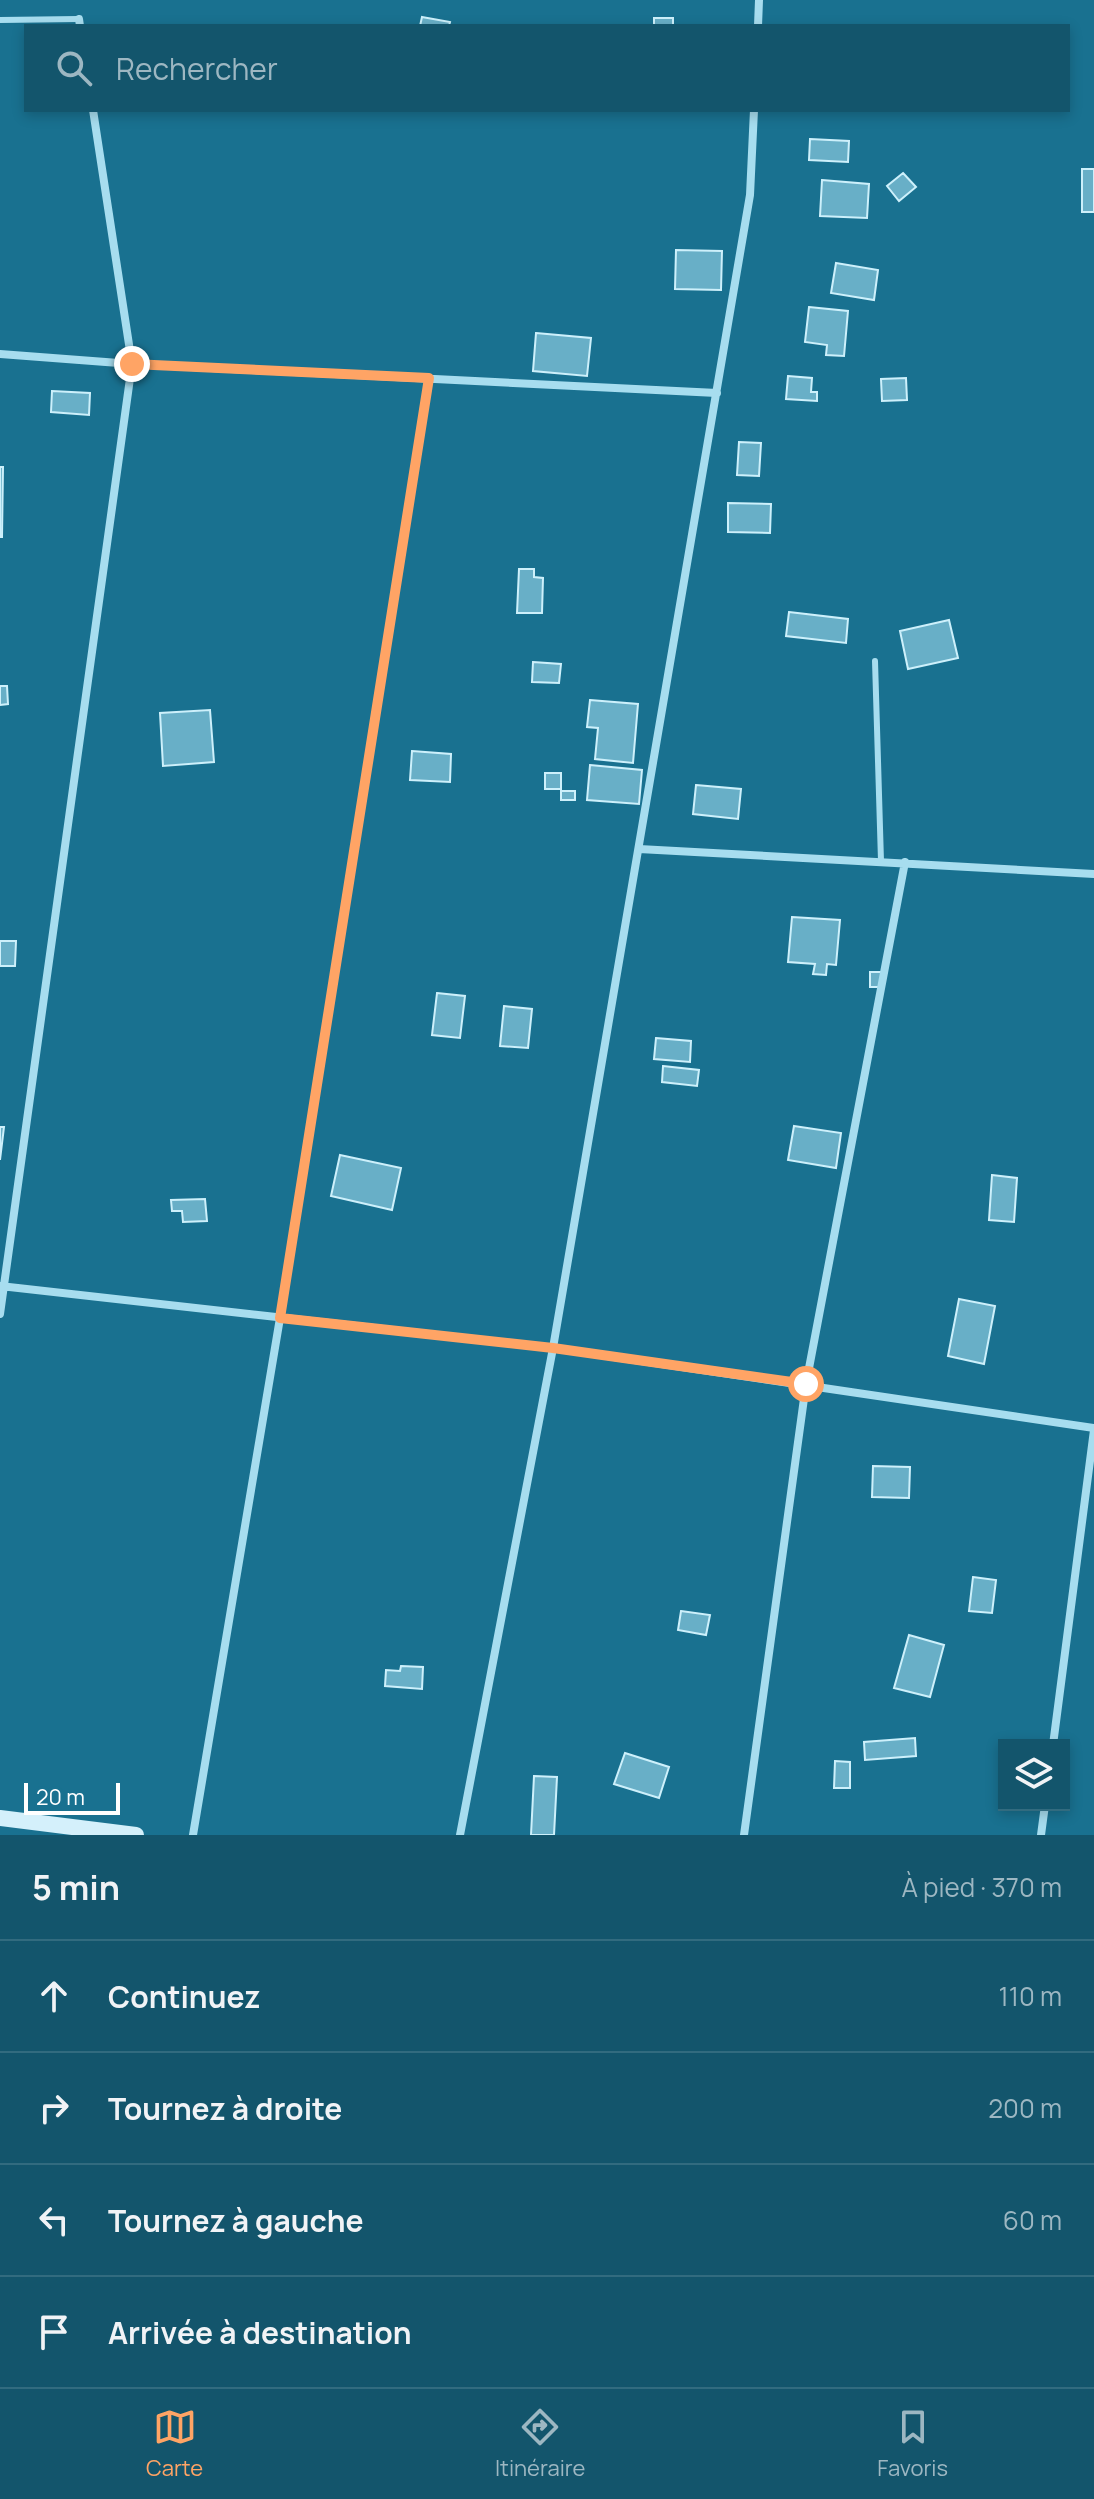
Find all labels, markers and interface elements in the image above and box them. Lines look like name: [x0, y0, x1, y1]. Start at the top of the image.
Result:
search box: [24, 24, 1070, 112]
icon: search: [52, 46, 96, 90]
text: Rechercher: [116, 48, 278, 89]
route end: [114, 346, 150, 382]
route start: [788, 1366, 824, 1402]
map controls: [998, 1739, 1070, 1811]
button: layers: [998, 1739, 1070, 1811]
scale bar: [24, 1779, 120, 1815]
text: 20 m: [36, 1782, 85, 1812]
text: 5 min: [32, 1864, 120, 1910]
text: À pied · 370 m: [901, 1869, 1062, 1905]
icon: ahead: [32, 1974, 76, 2018]
text: Continuez: [108, 1976, 260, 2017]
text: 110 m: [999, 1978, 1062, 2014]
icon: right: [32, 2086, 76, 2130]
text: Tournez à droite: [108, 2088, 342, 2129]
text: 200 m: [988, 2090, 1062, 2126]
icon: left: [32, 2198, 76, 2242]
text: Tournez à gauche: [108, 2200, 364, 2241]
text: 60 m: [1003, 2202, 1062, 2238]
icon: arrive: [32, 2310, 76, 2354]
text: Arrivée à destination: [108, 2312, 411, 2353]
tab: Carte: [146, 2405, 203, 2483]
tab: Itinéraire: [495, 2405, 585, 2483]
tab: Favoris: [877, 2405, 948, 2483]

